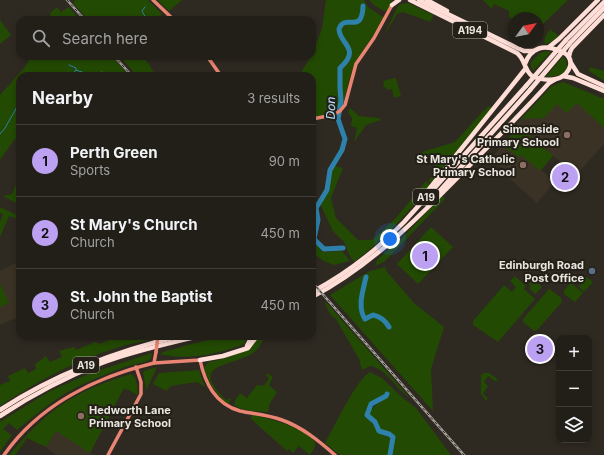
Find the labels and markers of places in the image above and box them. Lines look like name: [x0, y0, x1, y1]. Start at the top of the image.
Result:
place label: Simonside Primary School: [477, 122, 559, 149]
marker: Simonside Primary School: [562, 130, 572, 140]
place label: St Mary's Catholic Primary School: [416, 152, 516, 179]
marker: St Mary's Catholic Primary School: [518, 160, 528, 170]
pin: 2: [552, 162, 578, 192]
pin: 1: [412, 241, 438, 271]
place label: Edinburgh Road Post Office: [499, 258, 584, 285]
marker: Edinburgh Road Post Office: [587, 266, 597, 276]
pin: 3: [527, 334, 553, 364]
place label: Hedworth Lane Primary School: [89, 403, 171, 430]
marker: Hedworth Lane Primary School: [76, 411, 86, 421]

